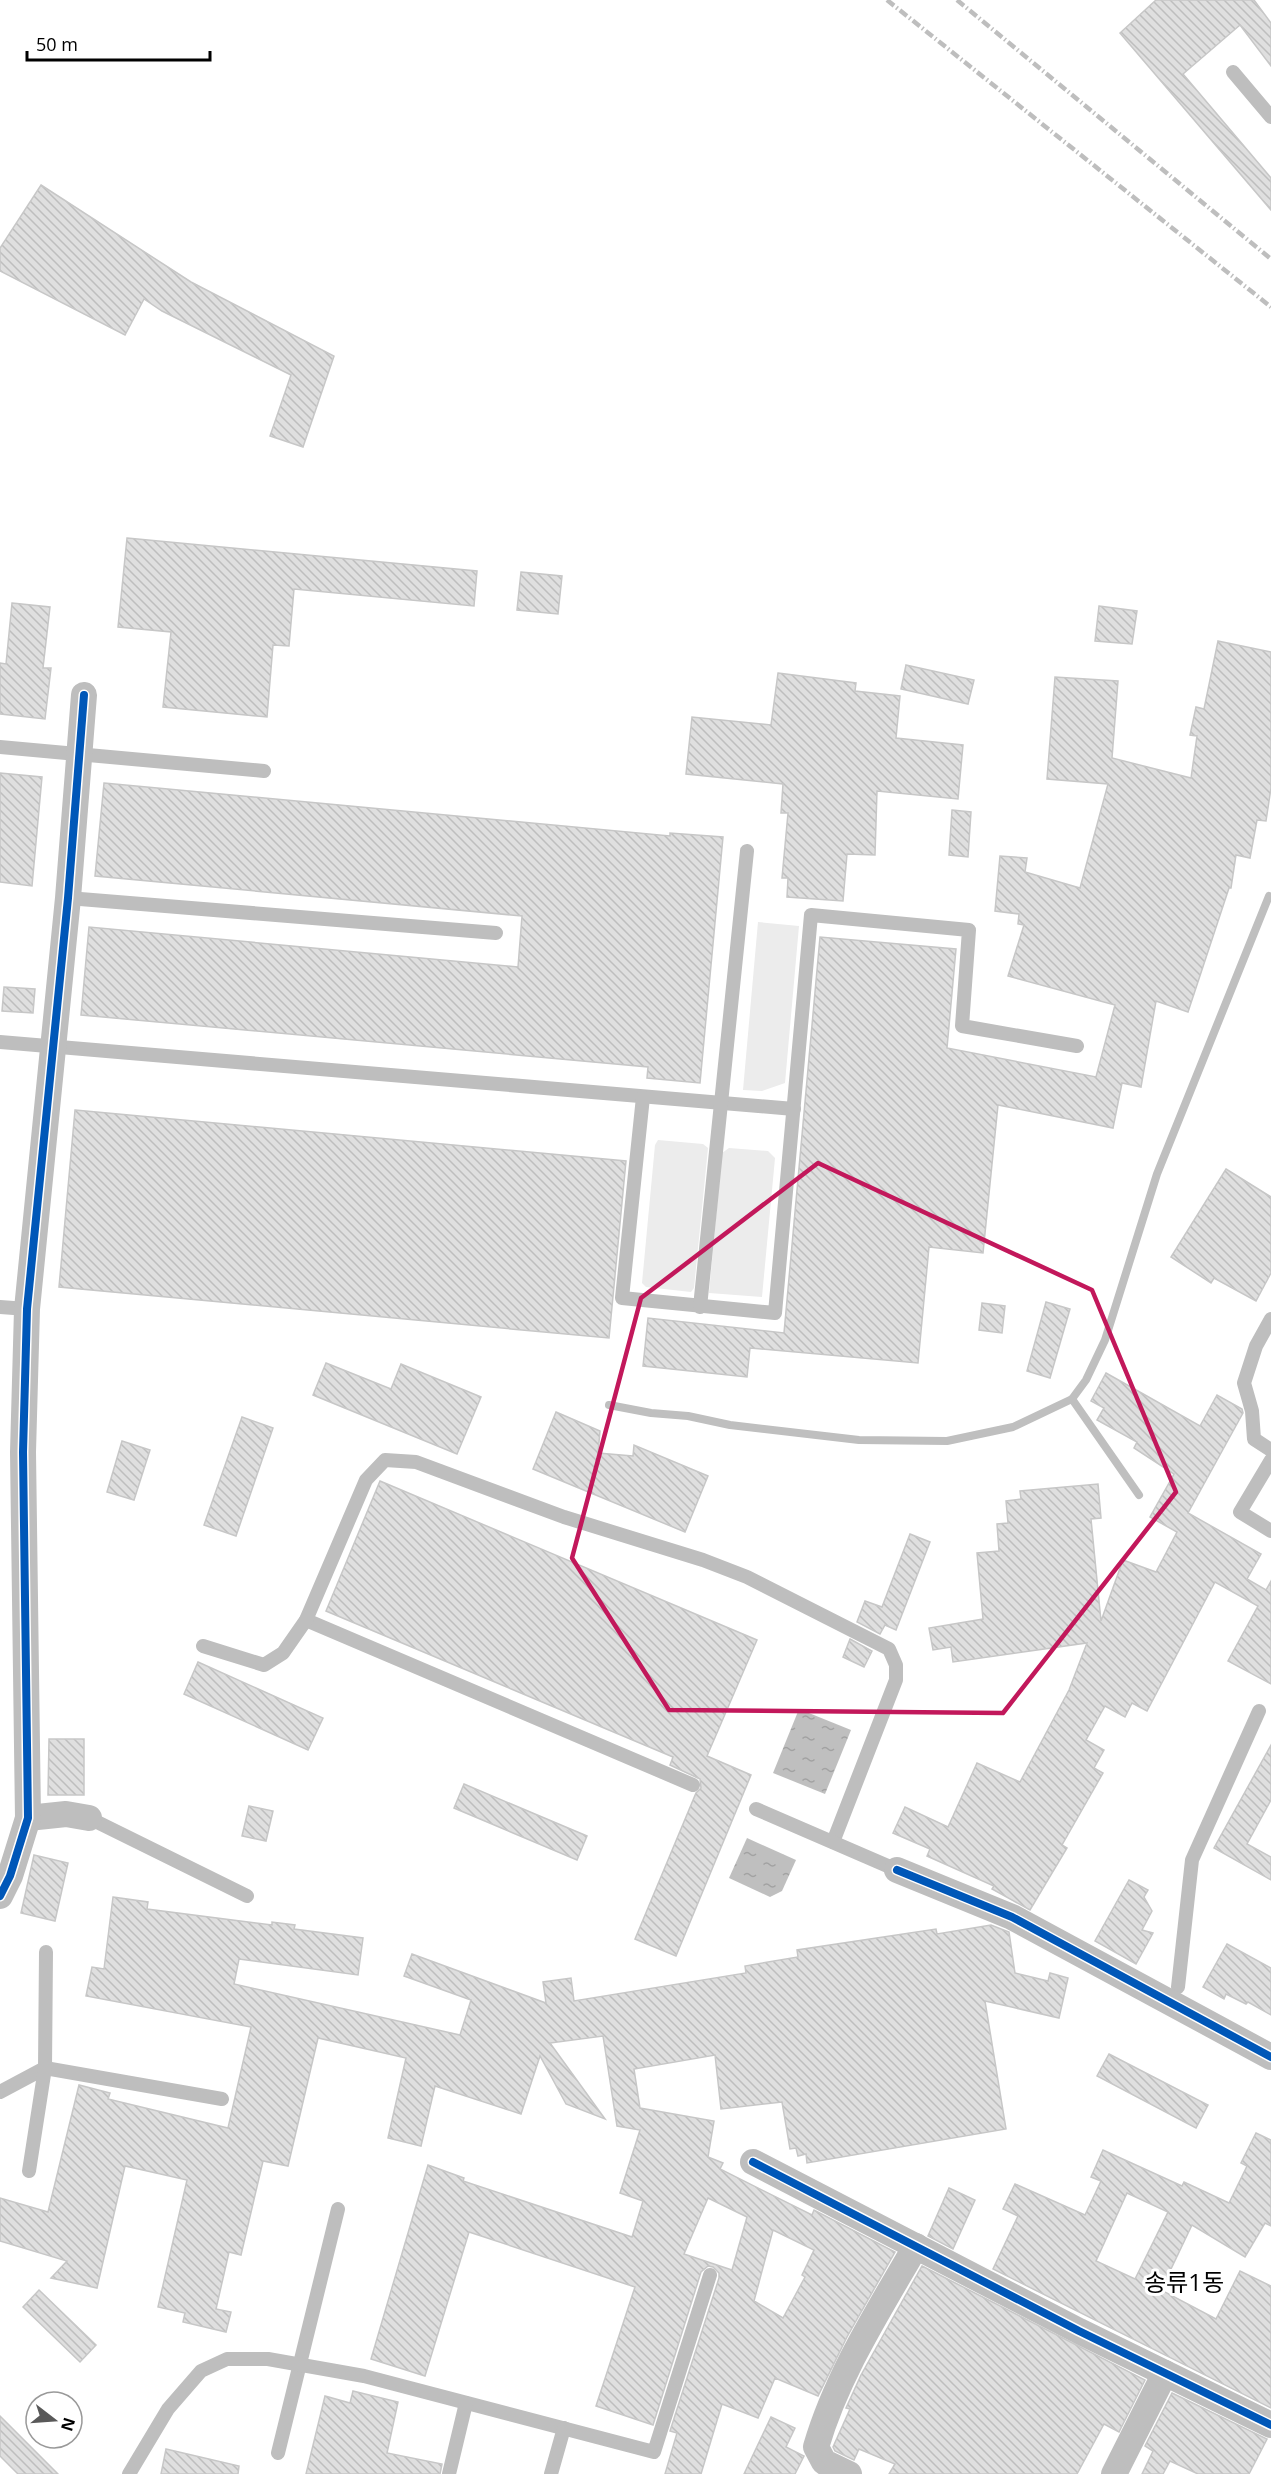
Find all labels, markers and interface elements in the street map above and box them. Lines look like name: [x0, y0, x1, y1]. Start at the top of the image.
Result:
scale bar: [27, 24, 210, 62]
text: 50 m: [36, 32, 78, 56]
district label: 송류1동: [1144, 2265, 1224, 2298]
north arrow: [24, 2390, 84, 2450]
text: N: [56, 2415, 81, 2434]

